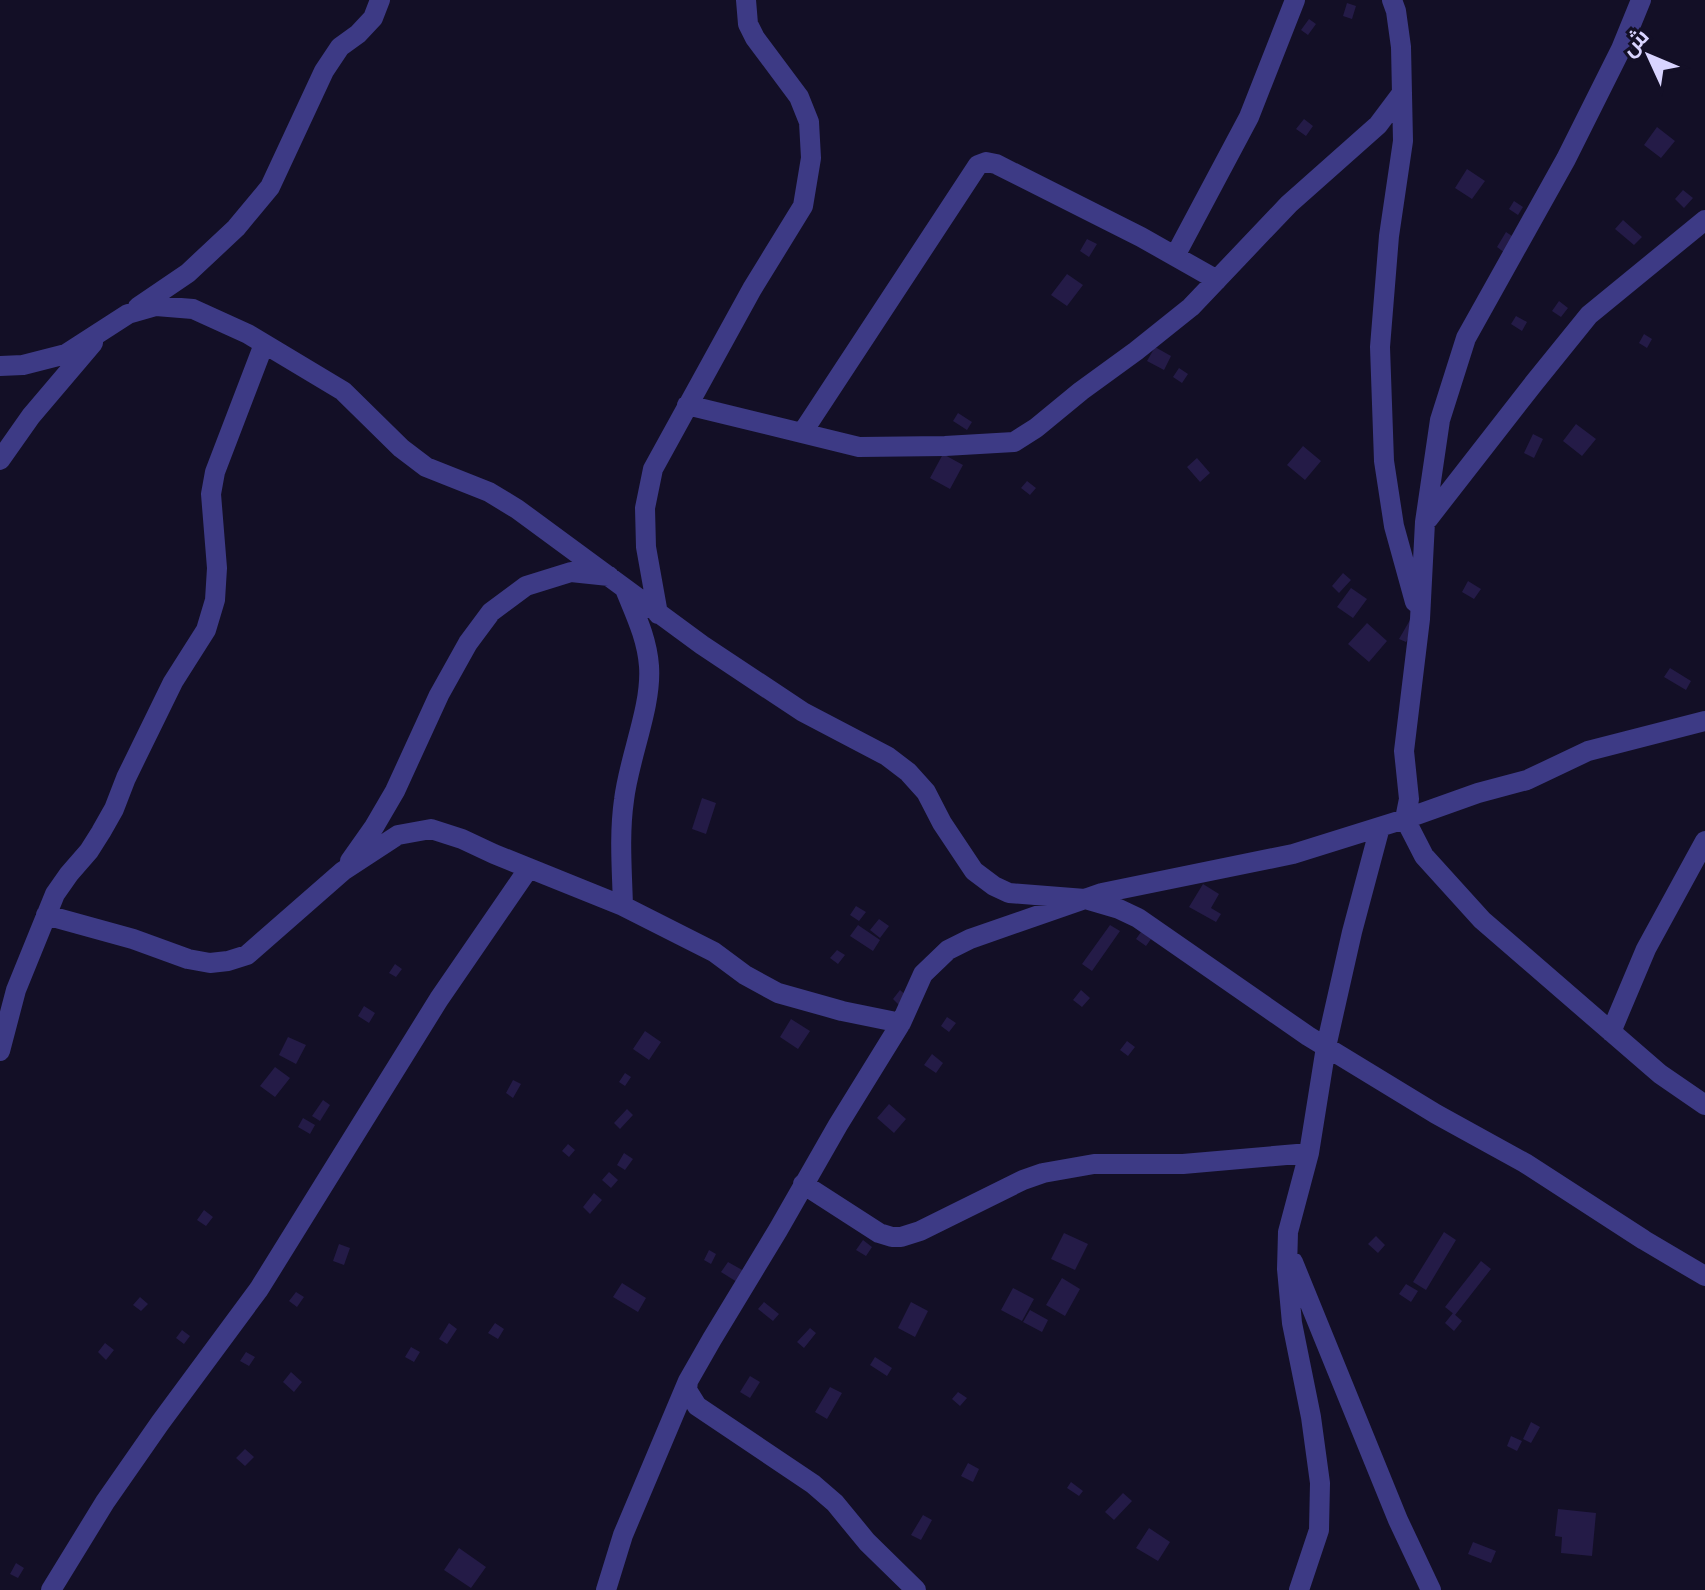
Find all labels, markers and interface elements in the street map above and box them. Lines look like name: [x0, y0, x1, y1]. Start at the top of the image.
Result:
north arrow: [1609, 16, 1689, 96]
text: ش: [1615, 23, 1654, 62]

